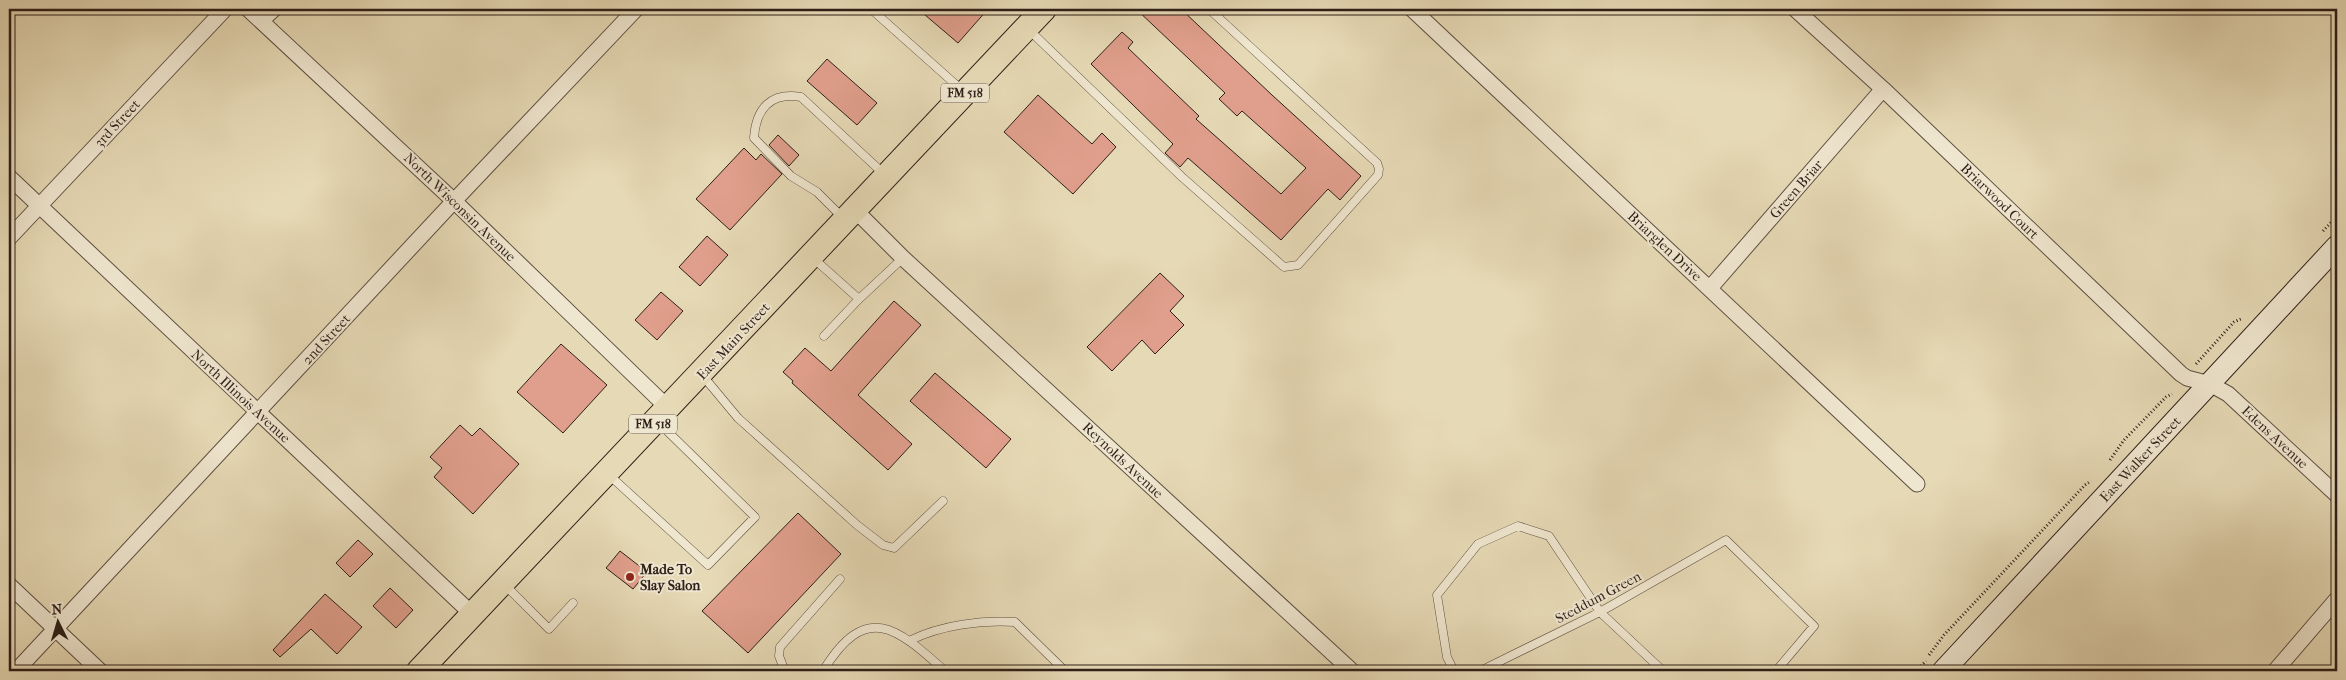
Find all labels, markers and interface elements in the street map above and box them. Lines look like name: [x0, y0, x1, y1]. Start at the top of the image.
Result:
road number: FM 518: [941, 84, 989, 102]
street label: 3rd Street: [91, 96, 144, 151]
street label: North Wisconsin Avenue: [400, 149, 519, 265]
street label: Green Briar: [1766, 156, 1827, 222]
street label: Briarwood Court: [1957, 160, 2042, 243]
street label: Briarglen Drive: [1624, 208, 1705, 285]
street label: East Main Street: [693, 299, 774, 384]
street label: 2nd Street: [299, 311, 354, 368]
street label: North Illinois Avenue: [188, 346, 294, 447]
street label: Edens Avenue: [2238, 402, 2311, 472]
street label: East Walker Street: [2096, 413, 2184, 506]
road number: FM 518: [629, 414, 677, 434]
street label: Reynolds Avenue: [1079, 419, 1166, 502]
place label: Made To Slay Salon: [639, 561, 701, 594]
street label: Steddum Green: [1552, 568, 1644, 627]
marker: Made To Slay Salon: [624, 571, 636, 583]
north arrow: [32, 598, 82, 648]
text: N: [51, 601, 63, 618]

